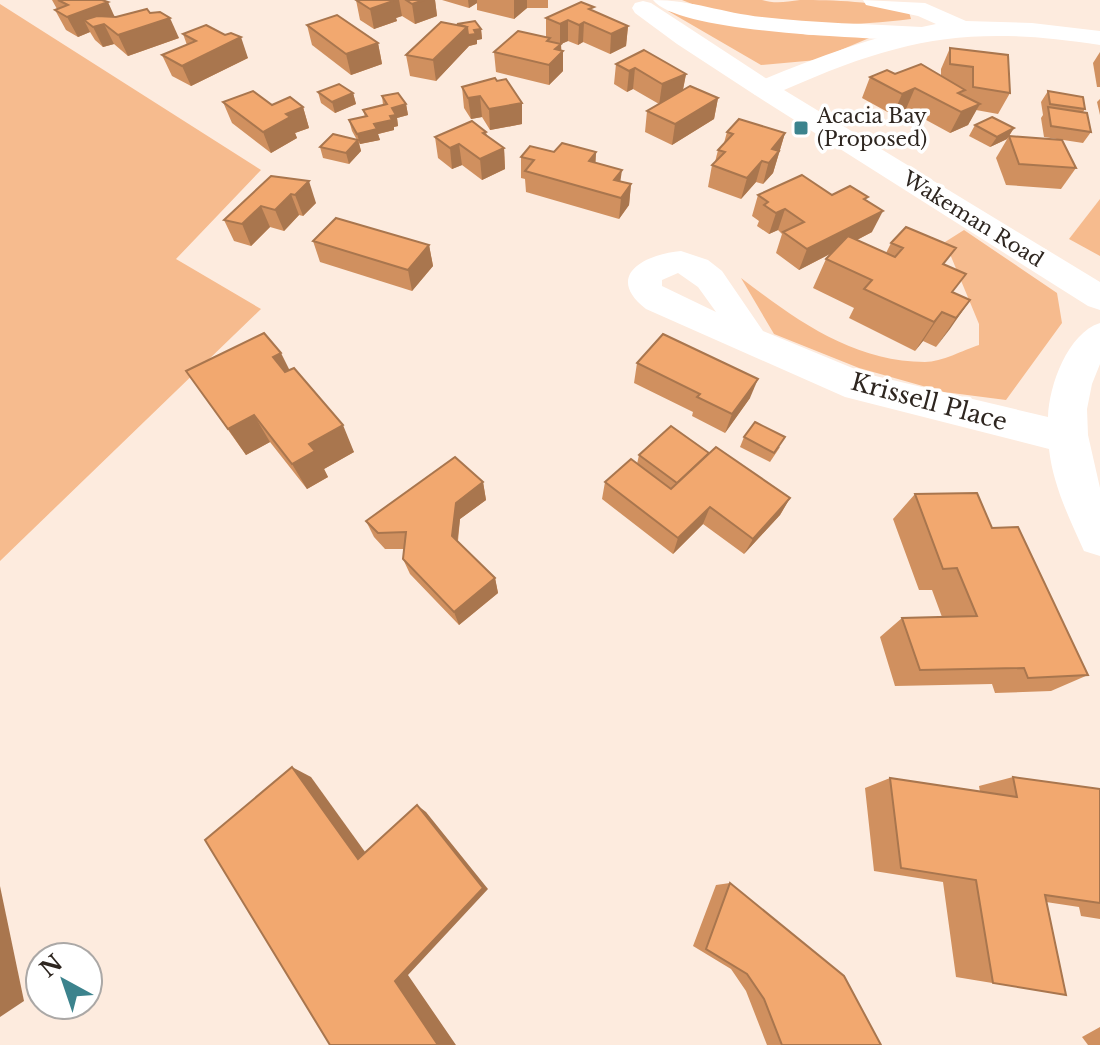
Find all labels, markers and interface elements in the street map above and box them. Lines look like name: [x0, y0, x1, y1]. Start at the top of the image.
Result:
place label: Acacia Bay (Proposed): [816, 104, 927, 151]
marker: Acacia Bay (Proposed): [792, 119, 810, 137]
street label: Wakeman Road: [897, 166, 1048, 272]
street label: Krissell Place: [848, 367, 1010, 436]
north arrow: [24, 941, 104, 1021]
text: N: [35, 949, 68, 983]

